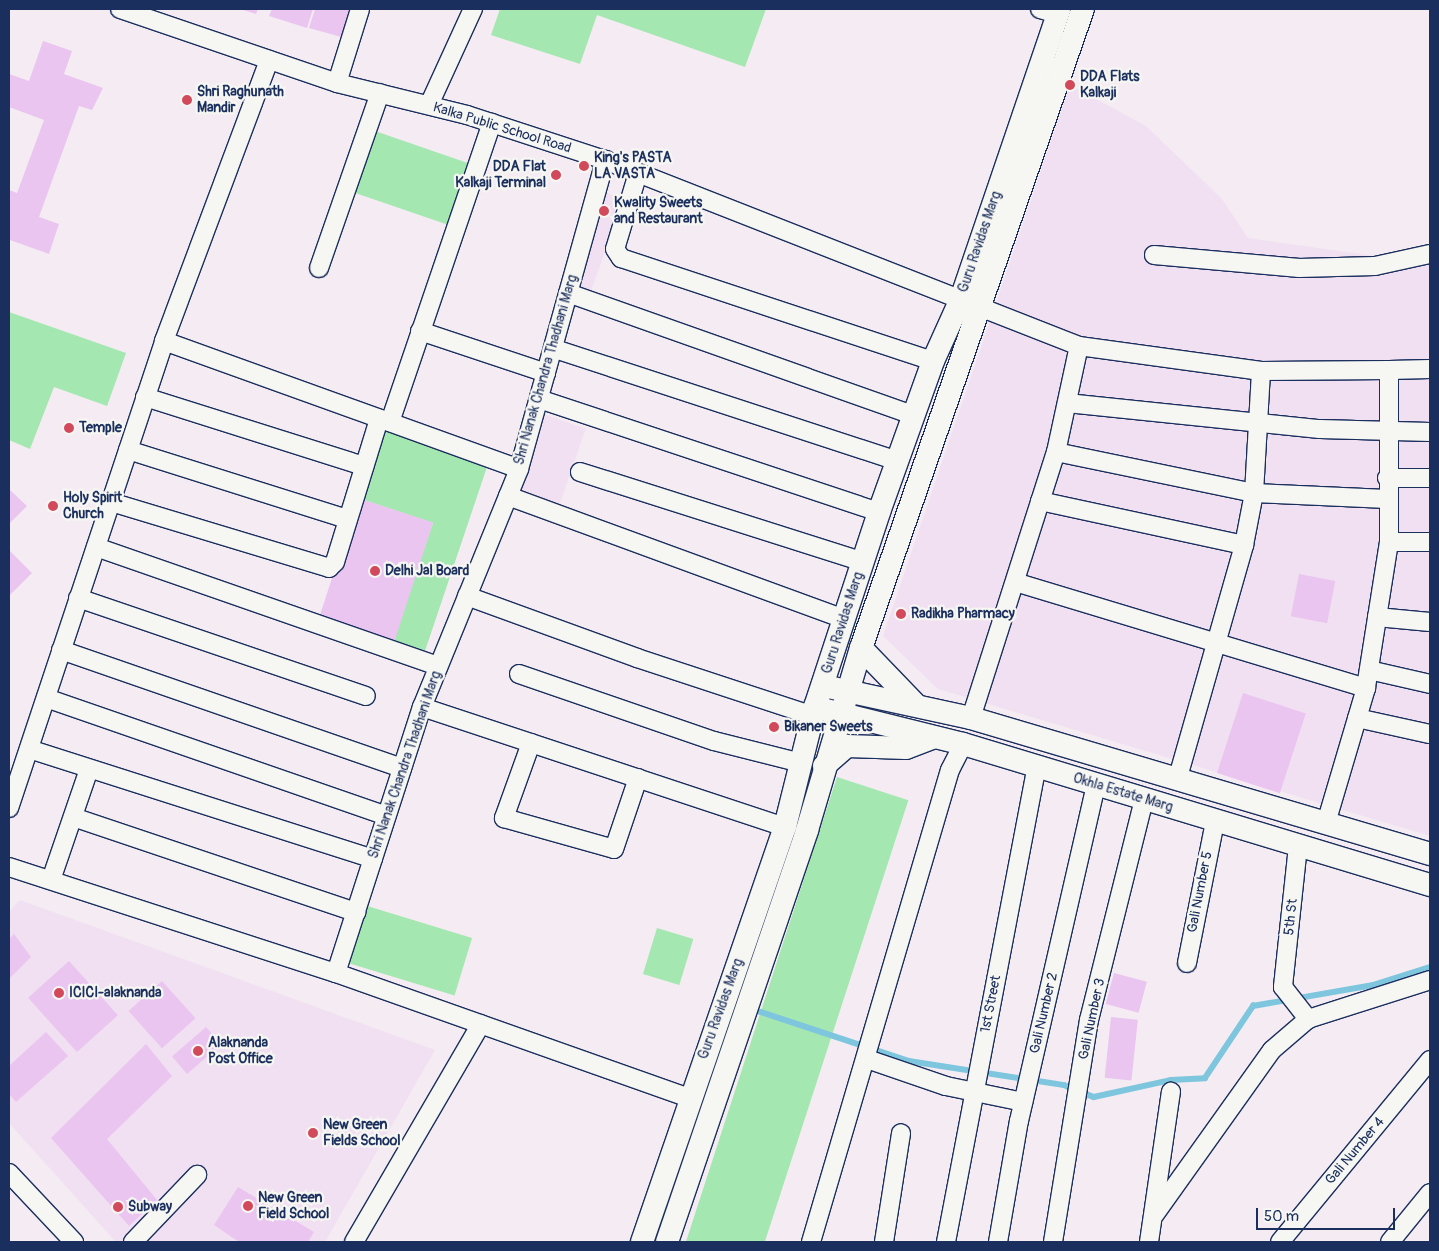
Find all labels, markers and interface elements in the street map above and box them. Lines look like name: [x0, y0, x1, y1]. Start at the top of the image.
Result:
place label: DDA Flats Kalkaji: [1080, 69, 1139, 102]
marker: DDA Flats Kalkaji: [1064, 79, 1076, 91]
place label: Shri Raghunath Mandir: [197, 84, 284, 116]
marker: Shri Raghunath Mandir: [181, 94, 193, 106]
street label: Kalka Public School Road: [431, 99, 573, 157]
place label: King's PASTA LA VASTA: [594, 150, 672, 182]
place label: DDA Flat Kalkaji Terminal: [455, 159, 546, 192]
marker: King's PASTA LA VASTA: [578, 160, 590, 172]
marker: DDA Flat Kalkaji Terminal: [550, 169, 562, 181]
street label: Guru Ravidas Marg: [955, 189, 1005, 295]
place label: Kwality Sweets and Restaurant: [614, 195, 703, 228]
marker: Kwality Sweets and Restaurant: [598, 205, 610, 217]
street label: Shri Nanak Chandra Thadhani Marg: [511, 273, 581, 467]
place label: Temple: [79, 420, 122, 436]
marker: Temple: [63, 422, 75, 434]
place label: Holy Spirit Church: [63, 490, 122, 522]
marker: Holy Spirit Church: [47, 500, 59, 512]
place label: Delhi Jal Board: [385, 563, 469, 579]
marker: Delhi Jal Board: [369, 565, 381, 577]
street label: Guru Ravidas Marg: [819, 570, 867, 676]
place label: Radikha Pharmacy: [911, 606, 1015, 622]
marker: Radikha Pharmacy: [895, 608, 907, 620]
street label: Shri Nanak Chandra Thadhani Marg: [365, 669, 445, 861]
place label: Bikaner Sweets: [784, 719, 873, 735]
marker: Bikaner Sweets: [768, 721, 780, 733]
street label: Okhla Estate Marg: [1071, 770, 1175, 816]
street label: Gali Number 5: [1184, 850, 1216, 934]
street label: 5th St: [1281, 898, 1301, 936]
street label: Guru Ravidas Marg: [695, 956, 747, 1062]
street label: Gali Number 2: [1027, 971, 1061, 1055]
street label: 1st Street: [977, 974, 1005, 1034]
street label: Gali Number 3: [1075, 977, 1109, 1061]
place label: ICICI-alaknanda: [69, 985, 162, 1001]
marker: ICICI-alaknanda: [53, 987, 65, 999]
place label: Alaknanda Post Office: [208, 1035, 273, 1068]
marker: Alaknanda Post Office: [192, 1045, 204, 1057]
street label: Gali Number 4: [1322, 1114, 1388, 1188]
place label: New Green Fields School: [323, 1117, 401, 1150]
marker: New Green Fields School: [307, 1127, 319, 1139]
place label: New Green Field School: [258, 1190, 329, 1222]
scale bar: [1259, 1198, 1398, 1230]
place label: Subway: [128, 1199, 172, 1215]
marker: New Green Field School: [242, 1200, 254, 1212]
marker: Subway: [112, 1201, 124, 1213]
text: 50 m: [1264, 1207, 1299, 1226]

